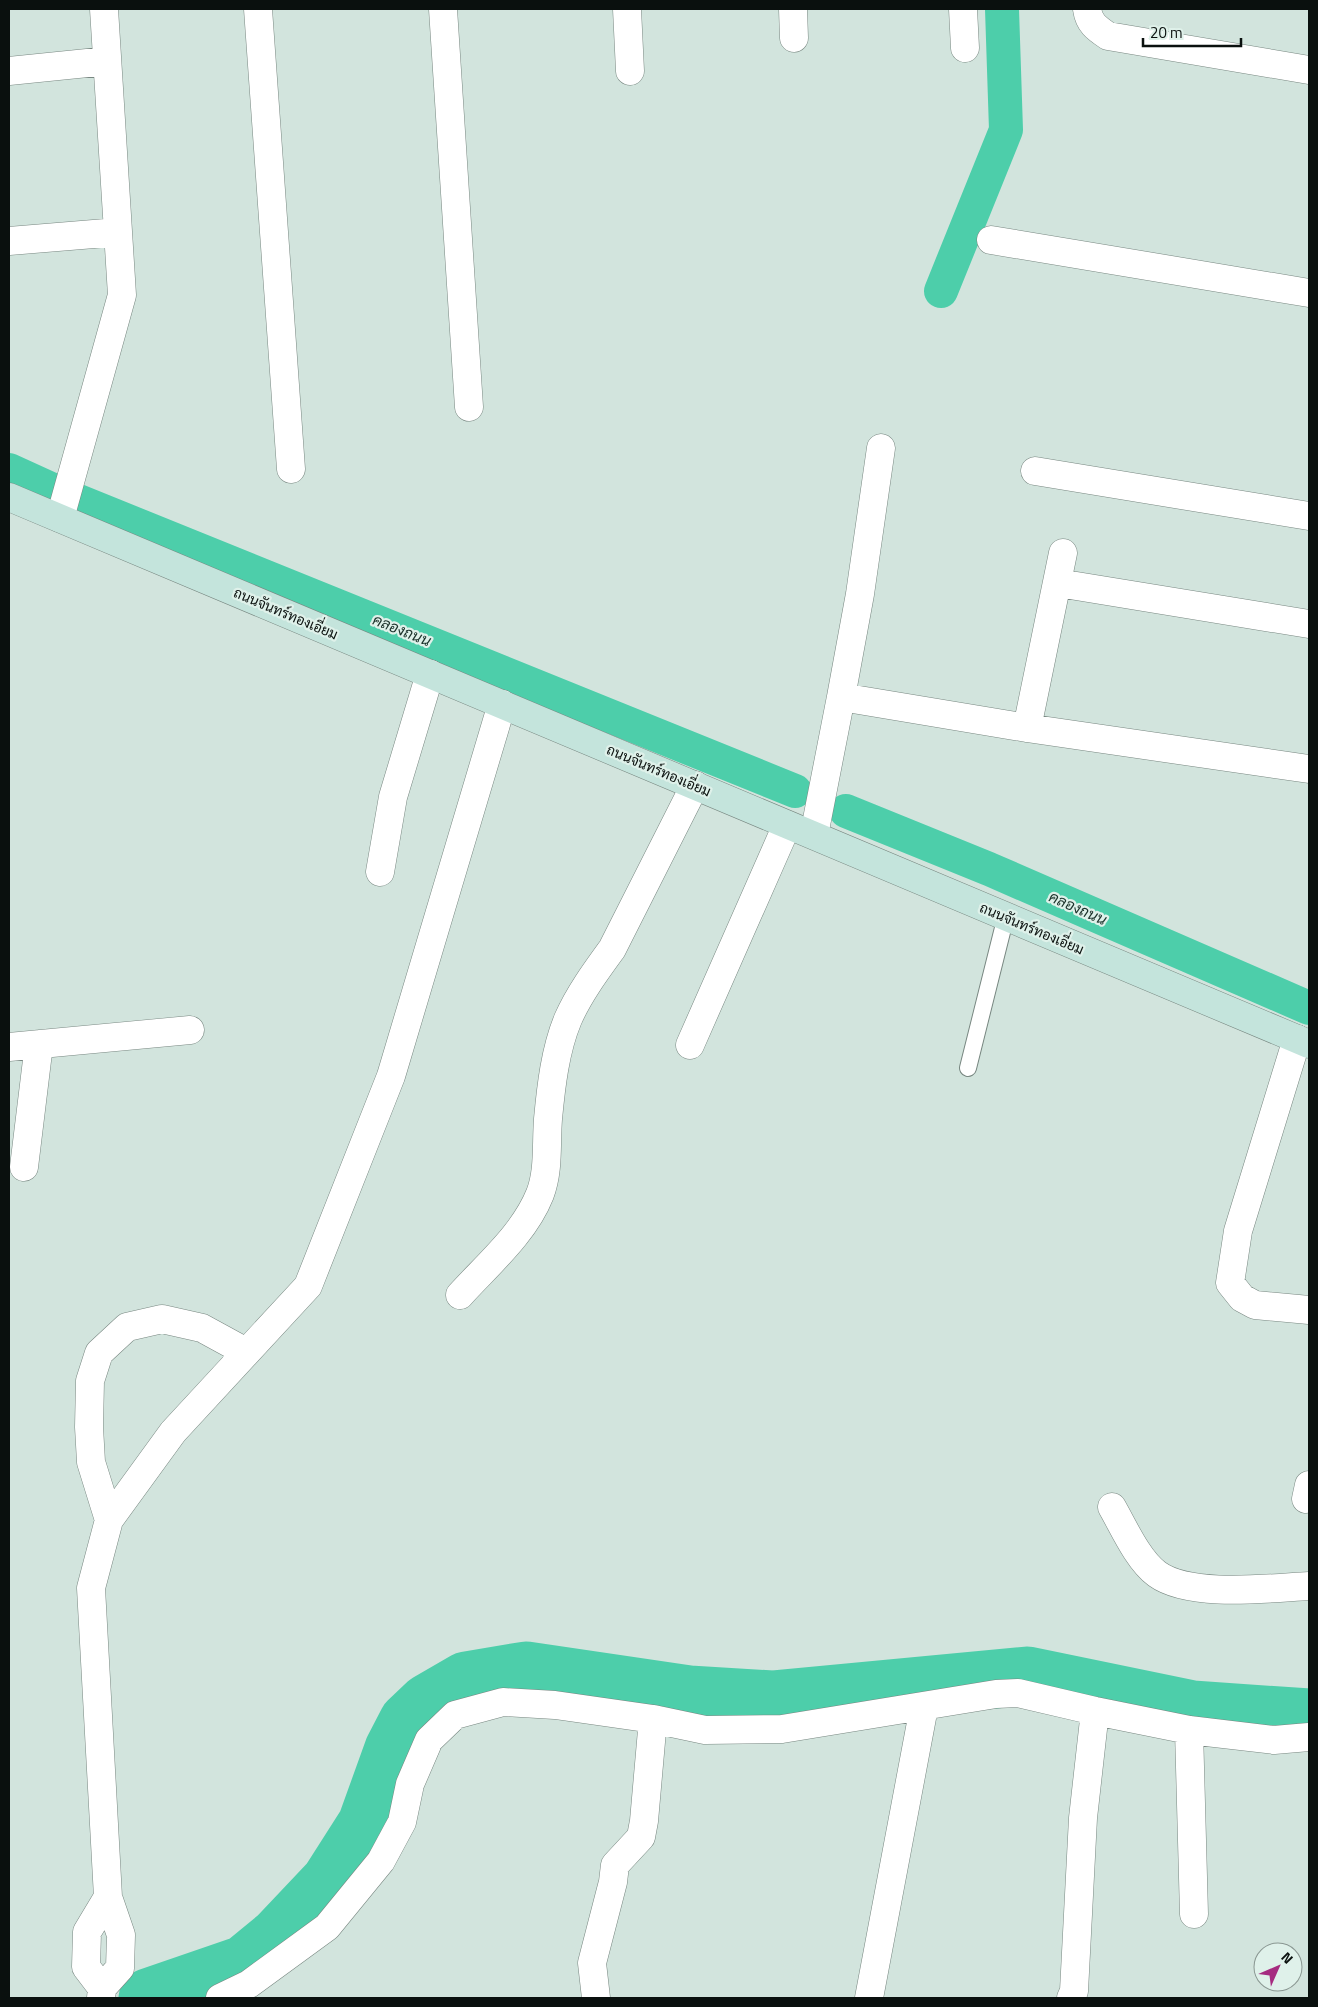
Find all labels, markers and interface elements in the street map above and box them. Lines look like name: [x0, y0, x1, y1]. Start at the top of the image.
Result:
scale bar: [1143, 15, 1240, 47]
text: 20 m: [1150, 21, 1183, 44]
street label: ถนนจันทร์ทองเอี่ยม: [231, 581, 342, 644]
water label: คลองถนน: [369, 608, 435, 652]
street label: ถนนจันทร์ทองเอี่ยม: [604, 738, 715, 801]
water label: คลองถนน: [1045, 885, 1111, 931]
street label: ถนนจันทร์ทองเอี่ยม: [977, 896, 1088, 959]
north arrow: [1253, 1942, 1303, 1992]
text: N: [1277, 1947, 1298, 1968]

